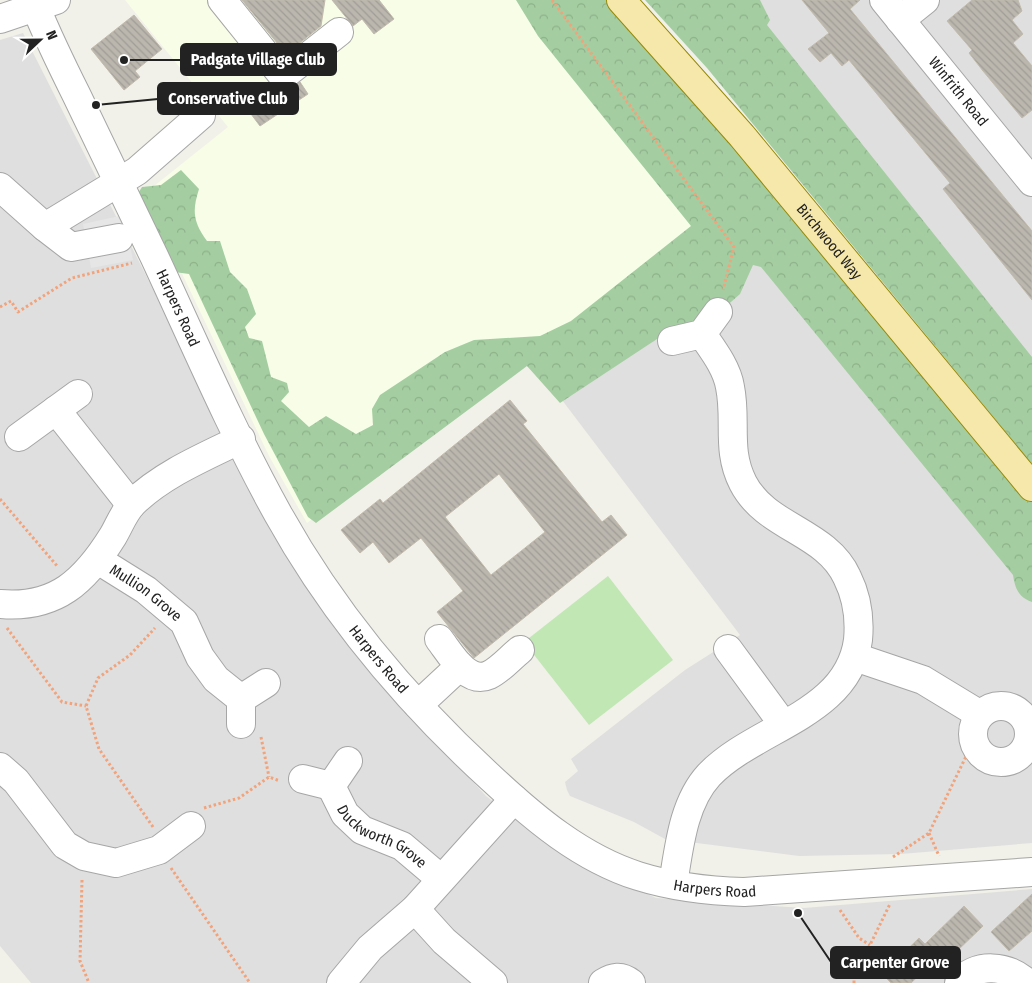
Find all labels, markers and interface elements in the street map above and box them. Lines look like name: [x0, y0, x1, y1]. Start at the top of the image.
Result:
north arrow: [15, 15, 65, 65]
text: N: [42, 28, 61, 42]
callout: Padgate Village Club: [181, 44, 336, 75]
text: Padgate Village Club: [191, 50, 326, 69]
street label: Winfrith Road: [925, 53, 992, 130]
callout: Conservative Club: [158, 83, 298, 114]
text: Conservative Club: [168, 89, 288, 108]
street label: Birchwood Way: [793, 200, 866, 283]
street label: Harpers Road: [152, 266, 203, 350]
street label: Mullion Grove: [106, 561, 185, 625]
street label: Harpers Road: [345, 622, 412, 697]
street label: Duckworth Grove: [333, 802, 430, 872]
street label: Harpers Road: [672, 876, 757, 901]
callout: Carpenter Grove: [831, 947, 960, 978]
text: Carpenter Grove: [841, 953, 949, 972]

